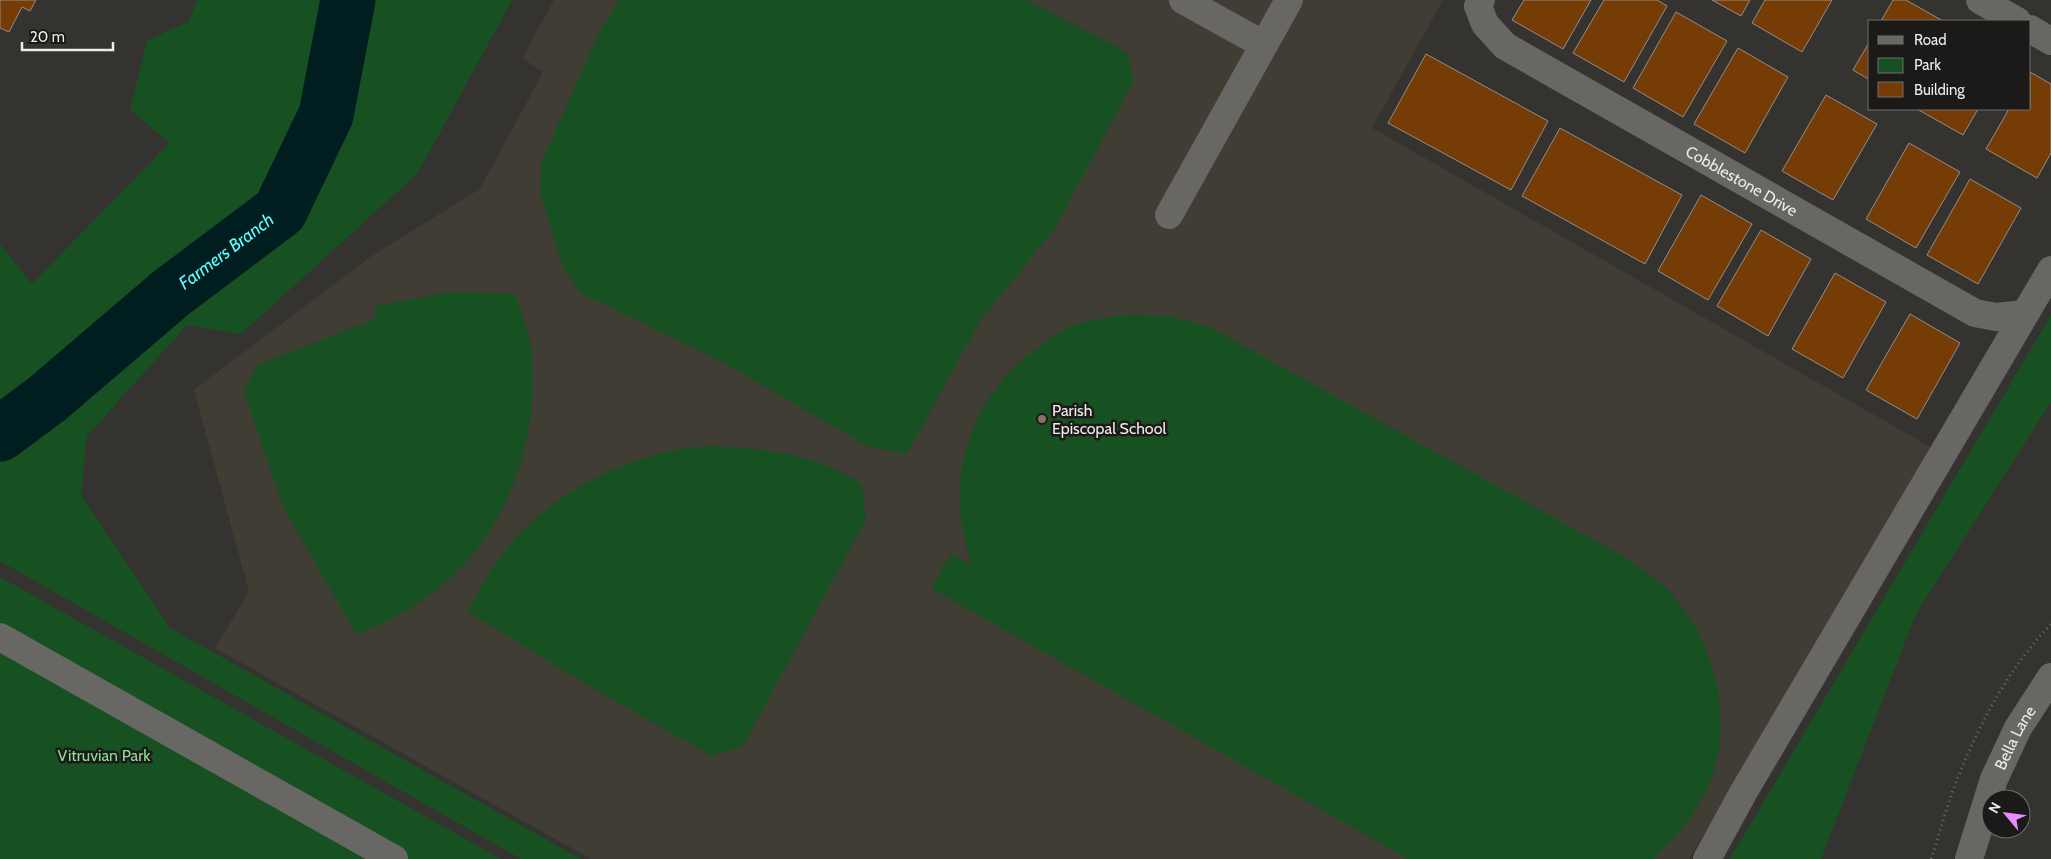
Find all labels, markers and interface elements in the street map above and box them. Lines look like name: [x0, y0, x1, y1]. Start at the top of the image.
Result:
scale bar: [22, 20, 114, 52]
legend: [1868, 20, 2031, 110]
text: 20 m: [30, 28, 65, 46]
text: Road: [1914, 31, 1947, 49]
text: Park: [1914, 56, 1941, 74]
text: Building: [1914, 81, 1965, 99]
street label: Cobblestone Drive: [1682, 141, 1801, 220]
water label: Farmers Branch: [174, 208, 278, 294]
place label: Parish Episcopal School: [1052, 401, 1166, 438]
marker: Parish Episcopal School: [1036, 413, 1048, 425]
street label: Bella Lane: [1990, 702, 2039, 773]
park label: Vitruvian Park: [57, 746, 151, 765]
north arrow: [1981, 789, 2031, 839]
text: N: [1984, 799, 2005, 816]

